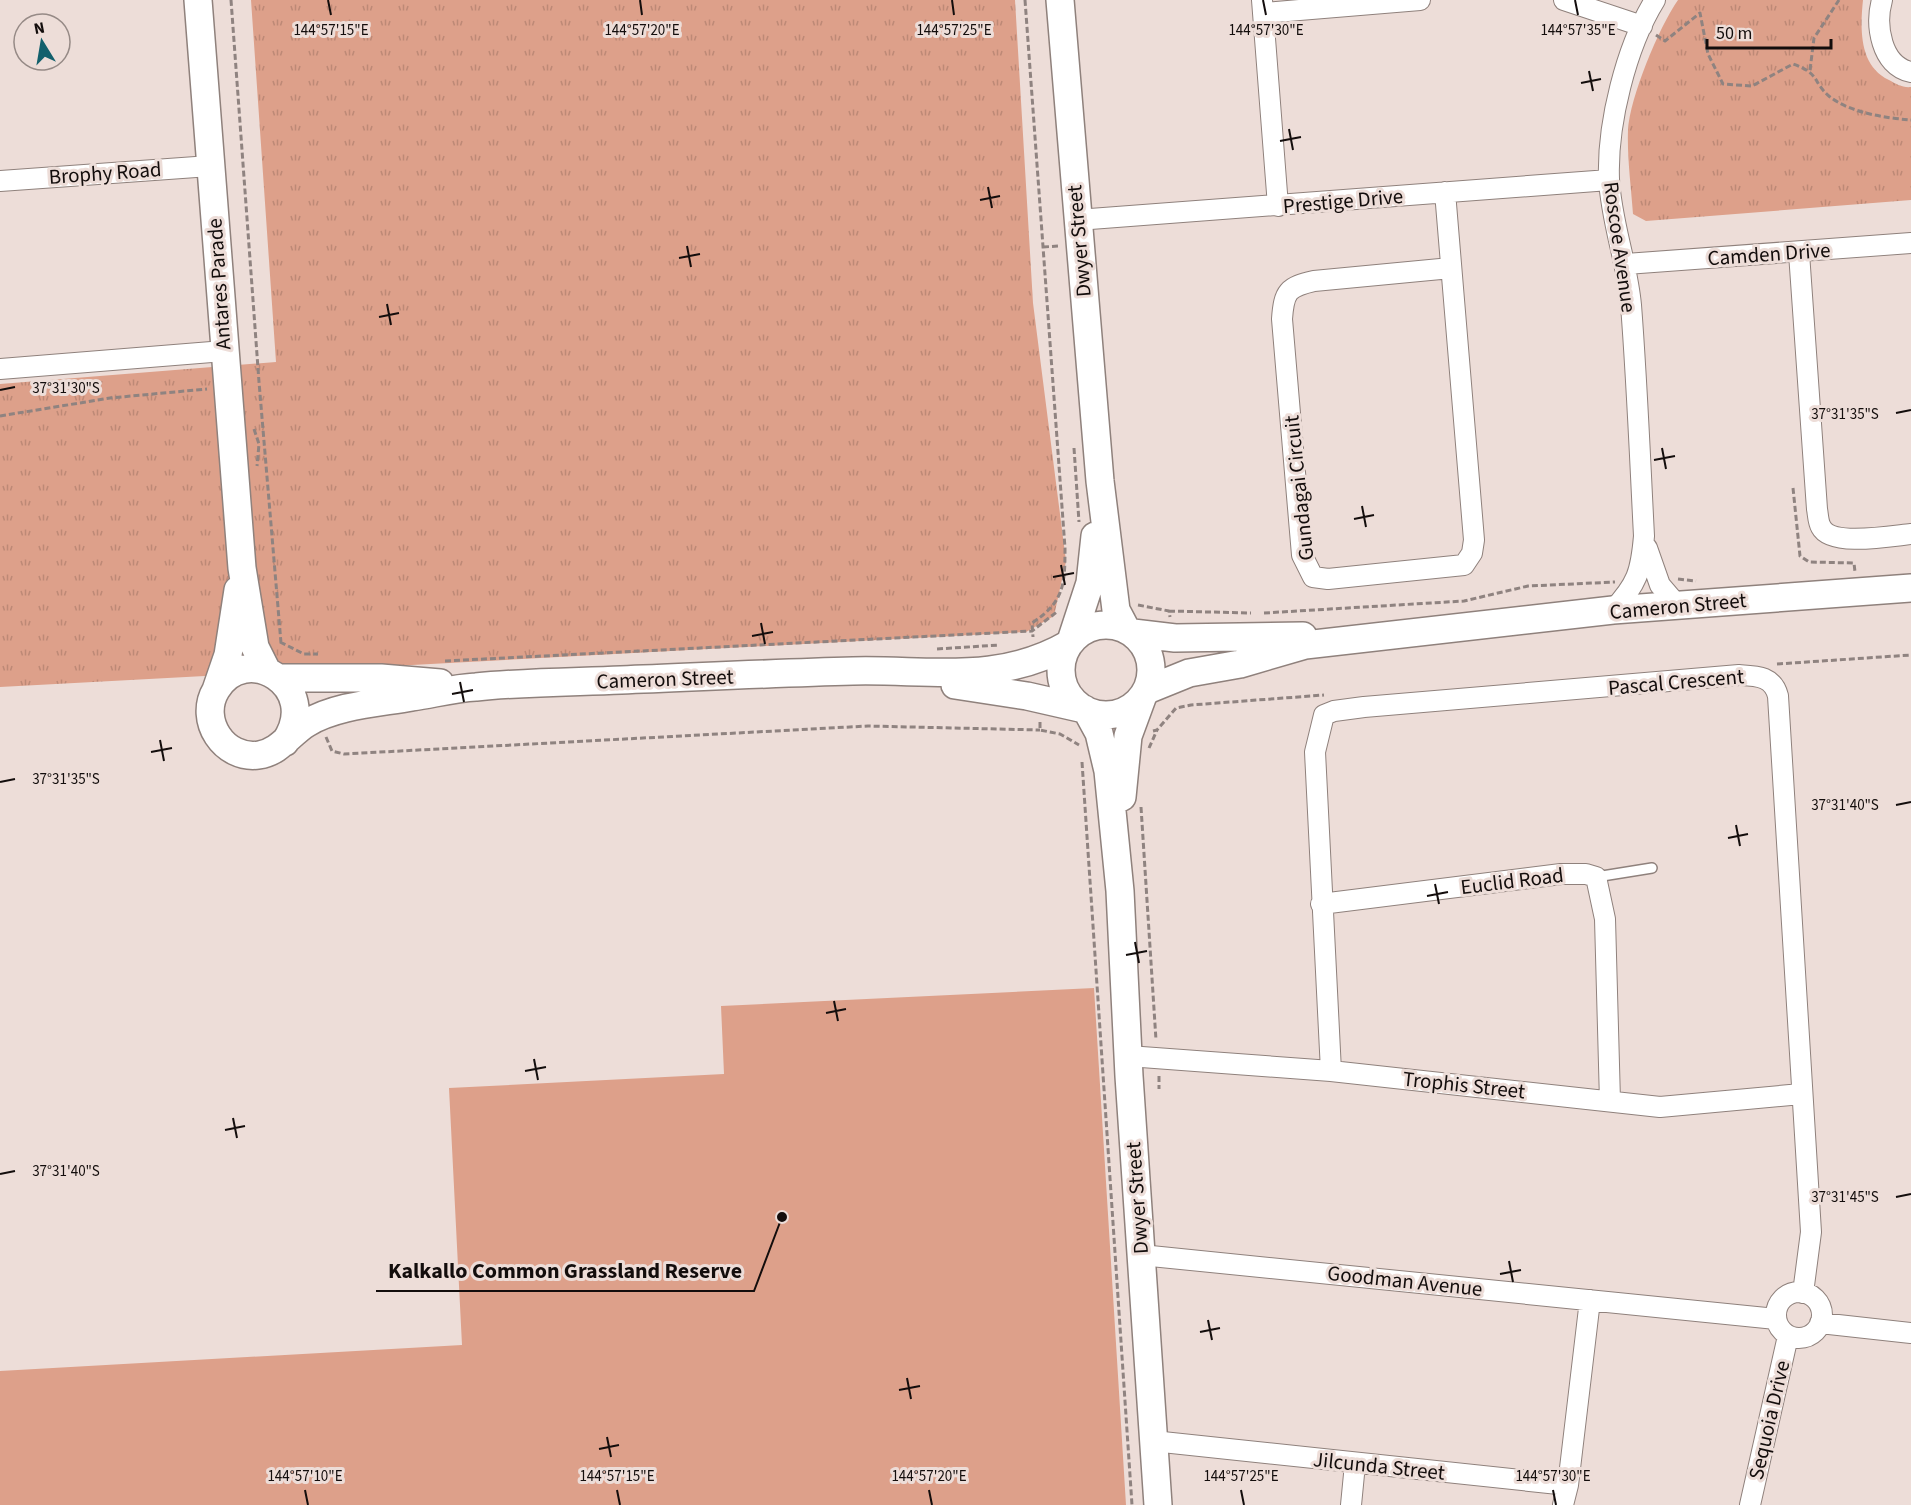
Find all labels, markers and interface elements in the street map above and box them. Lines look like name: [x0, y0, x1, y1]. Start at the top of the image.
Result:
north arrow: [12, 12, 72, 72]
scale bar: [1707, 12, 1832, 50]
text: N: [32, 16, 47, 40]
text: 144°57'15"E: [293, 20, 369, 41]
text: 144°57'20"E: [604, 20, 680, 41]
text: 144°57'25"E: [916, 20, 992, 41]
text: 144°57'30"E: [1228, 20, 1304, 41]
text: 144°57'35"E: [1540, 20, 1616, 41]
text: 50 m: [1716, 21, 1752, 46]
street label: Brophy Road: [48, 154, 162, 192]
street label: Roscoe Avenue: [1596, 180, 1644, 314]
street label: Prestige Drive: [1282, 181, 1404, 221]
street label: Dwyer Street: [1059, 184, 1099, 298]
street label: Antares Parade: [199, 217, 239, 351]
street label: Camden Drive: [1706, 235, 1832, 273]
text: 37°31'30"S: [32, 378, 100, 399]
text: 37°31'35"S: [1811, 404, 1879, 425]
street label: Gundagai Circuit: [1276, 414, 1322, 562]
street label: Cameron Street: [1608, 585, 1748, 627]
street label: Pascal Crescent: [1607, 661, 1745, 703]
street label: Cameron Street: [596, 662, 734, 696]
text: 37°31'35"S: [32, 769, 100, 790]
text: 37°31'40"S: [1811, 795, 1879, 816]
street label: Euclid Road: [1459, 860, 1565, 902]
street label: Trophis Street: [1401, 1064, 1527, 1106]
street label: Dwyer Street: [1118, 1141, 1156, 1255]
text: 37°31'40"S: [32, 1161, 100, 1182]
text: 37°31'45"S: [1811, 1187, 1879, 1208]
callout: Kalkallo Common Grassland Reserve: [376, 1251, 754, 1291]
text: Kalkallo Common Grassland Reserve: [388, 1255, 742, 1287]
street label: Goodman Avenue: [1326, 1258, 1484, 1304]
street label: Sequoia Drive: [1741, 1357, 1797, 1483]
street label: Jilcunda Street: [1312, 1444, 1446, 1488]
text: 144°57'10"E: [267, 1466, 343, 1487]
text: 144°57'15"E: [579, 1466, 655, 1487]
text: 144°57'20"E: [891, 1466, 967, 1487]
text: 144°57'25"E: [1203, 1466, 1279, 1487]
text: 144°57'30"E: [1515, 1466, 1591, 1487]

